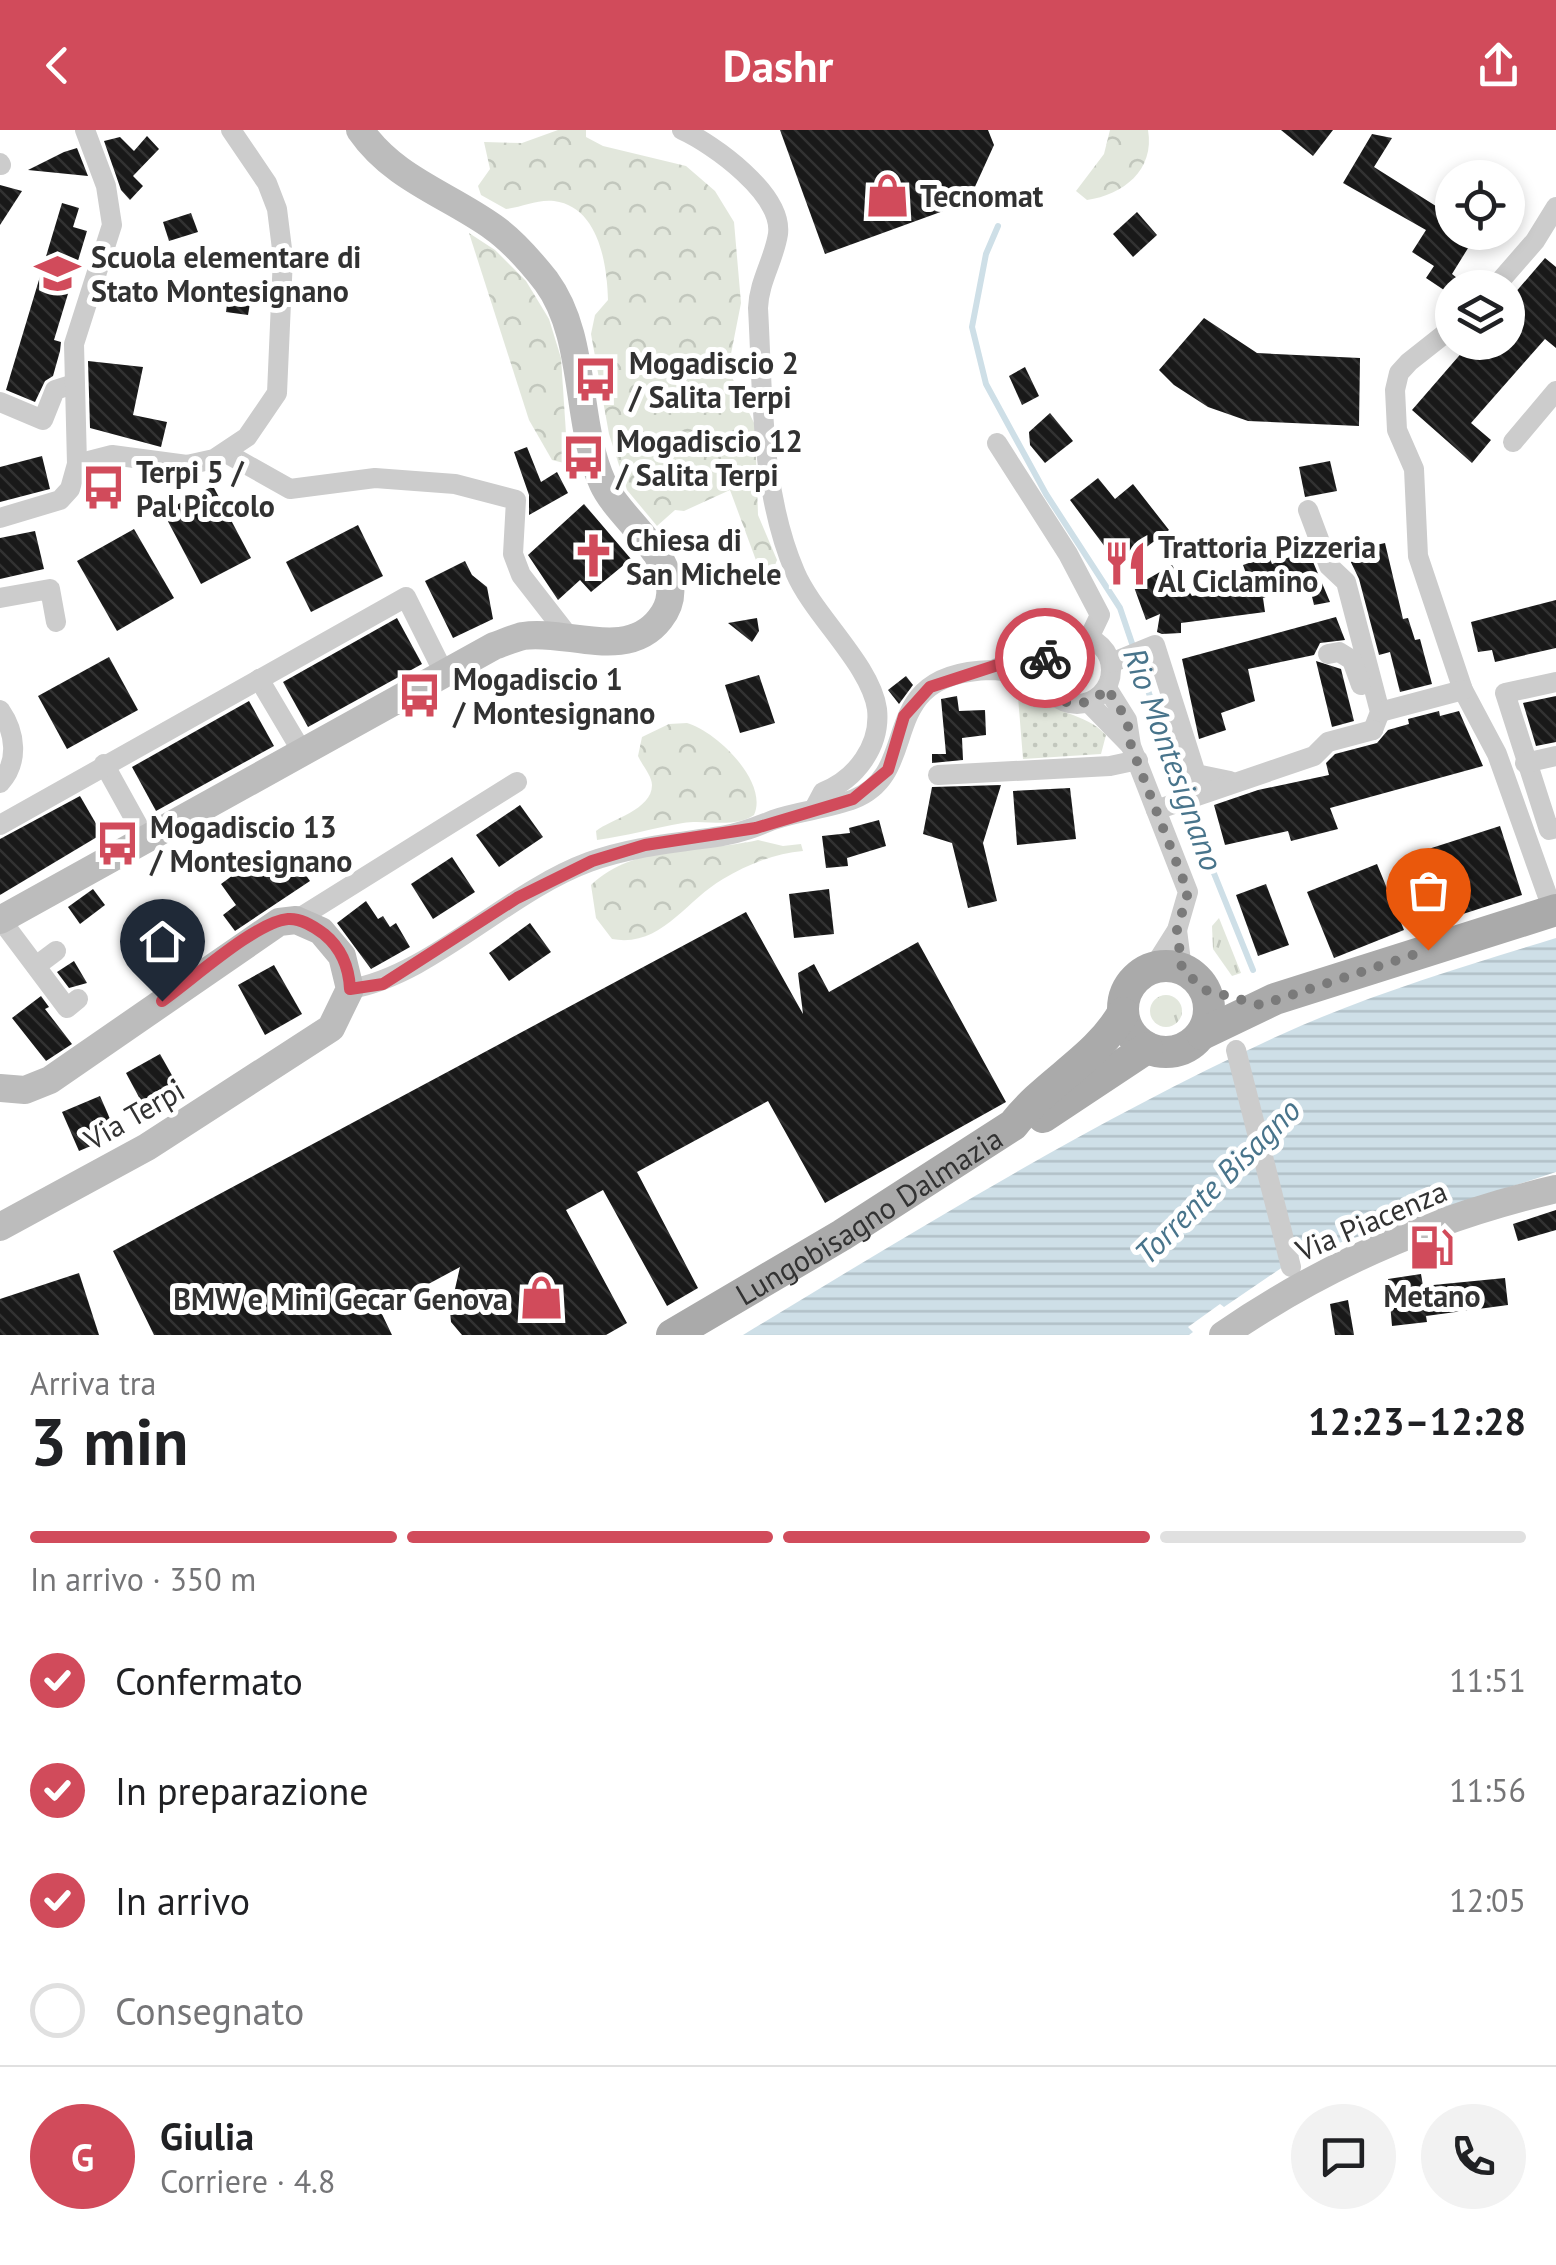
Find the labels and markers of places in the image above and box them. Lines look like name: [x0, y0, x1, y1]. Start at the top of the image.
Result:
shop icon: Tecnomat: [863, 171, 911, 219]
place label: Tecnomat: [920, 176, 1044, 215]
place label: Scuola elementare di Stato Montesignano: [91, 237, 361, 310]
school or university icon: Scuola elementare di Stato Montesignano: [34, 249, 82, 297]
place label: Mogadiscio 2 / Salita Terpi: [628, 343, 799, 416]
bus stop icon: Mogadiscio 2 / Salita Terpi: [572, 355, 620, 403]
place label: Mogadiscio 12 / Salita Terpi: [615, 421, 803, 494]
bus stop icon: Mogadiscio 12 / Salita Terpi: [559, 433, 607, 481]
place label: Terpi 5 / Pal Piccolo: [136, 452, 275, 525]
bus stop icon: Terpi 5 / Pal Piccolo: [79, 464, 127, 512]
place label: Chiesa di San Michele: [626, 520, 781, 593]
place label: Trattoria Pizzeria Al Ciclamino: [1158, 527, 1376, 600]
church icon: Chiesa di San Michele: [569, 532, 617, 580]
restaurant icon: Trattoria Pizzeria Al Ciclamino: [1101, 539, 1149, 587]
place label: Mogadiscio 1 / Montesignano: [452, 659, 655, 732]
bus stop icon: Mogadiscio 1 / Montesignano: [396, 671, 444, 719]
place label: Mogadiscio 13 / Montesignano: [149, 807, 352, 880]
bus stop icon: Mogadiscio 13 / Montesignano: [93, 819, 141, 867]
pin: [1386, 848, 1471, 951]
pin: [120, 899, 205, 1002]
fuel station icon: Metano: [1408, 1224, 1456, 1272]
shop icon: BMW e Mini Gecar Genova: [517, 1274, 565, 1322]
place label: Metano: [1383, 1276, 1481, 1315]
place label: BMW e Mini Gecar Genova: [173, 1279, 508, 1318]

